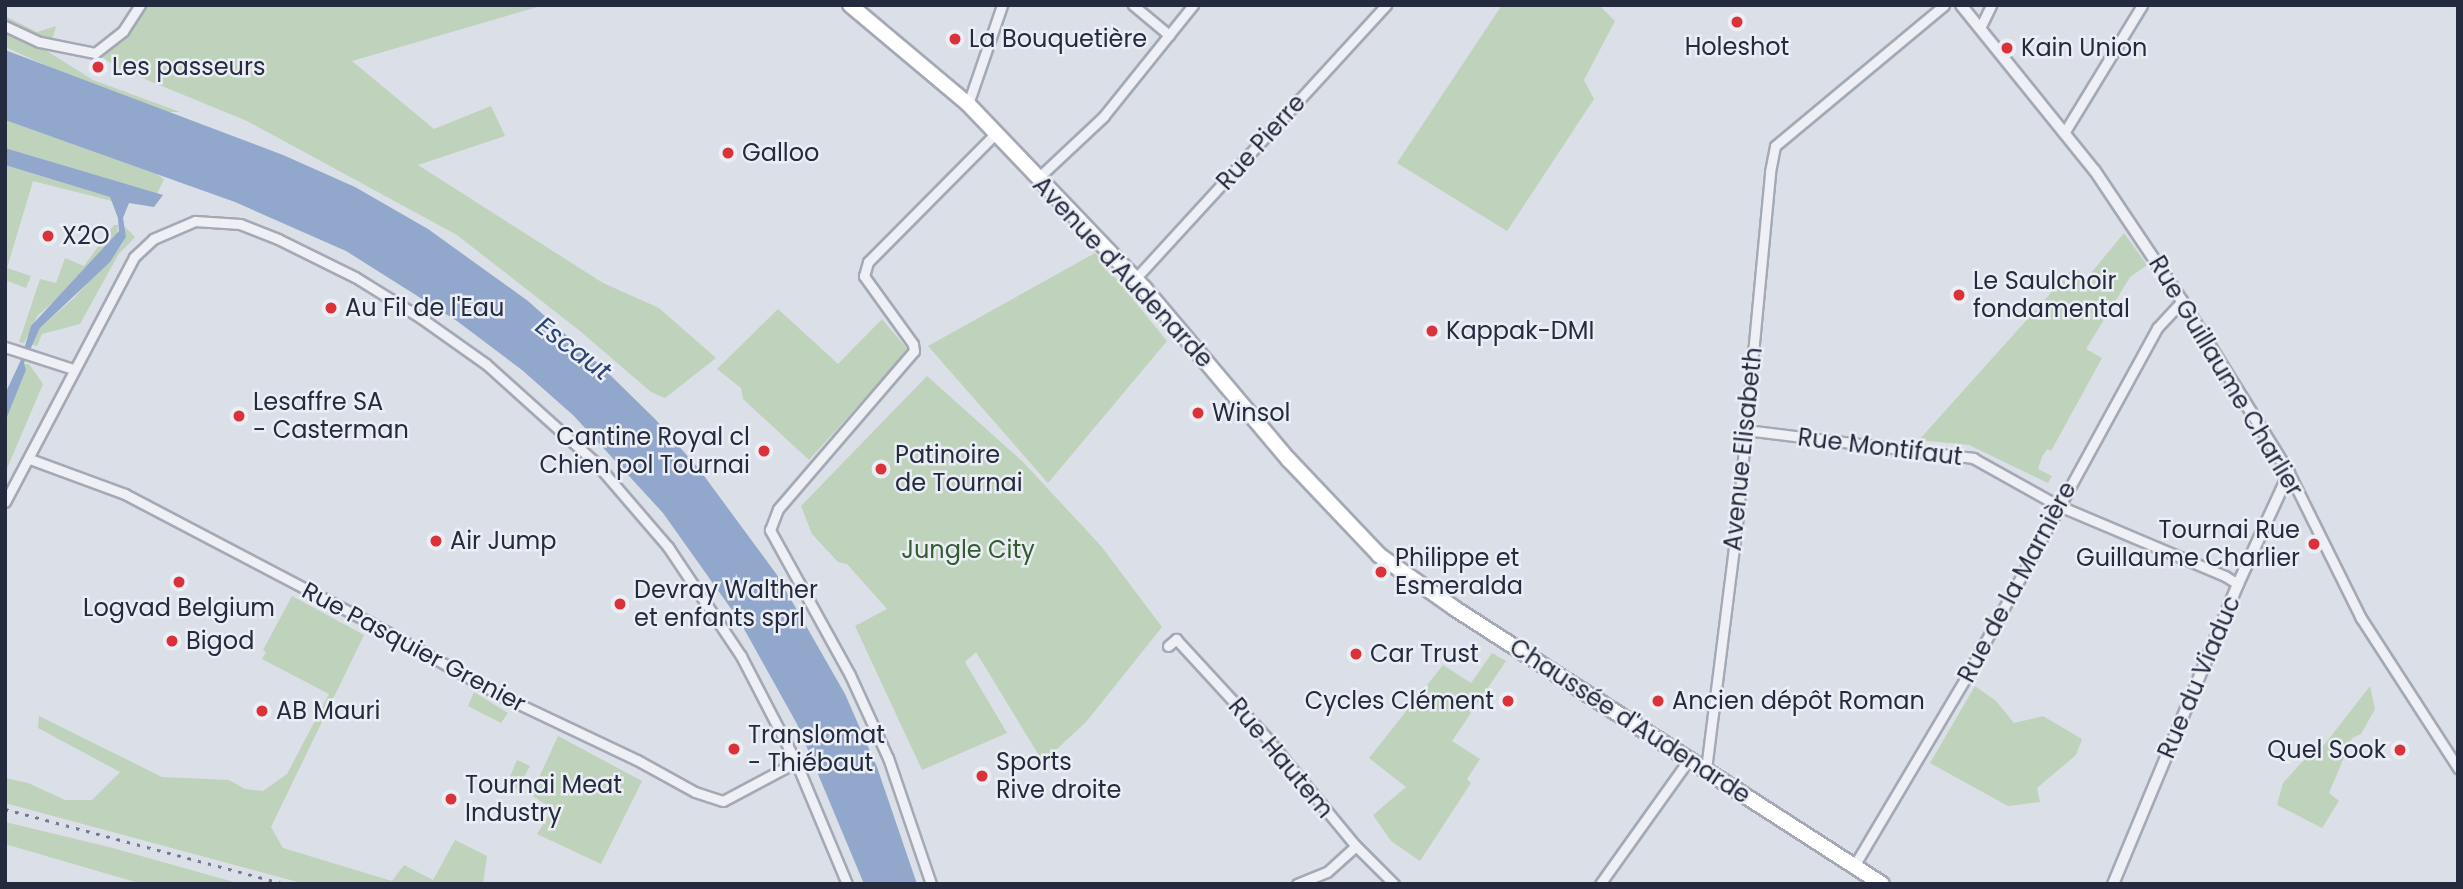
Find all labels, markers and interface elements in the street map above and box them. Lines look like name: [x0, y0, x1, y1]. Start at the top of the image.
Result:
marker: Holeshot: [1729, 14, 1745, 30]
place label: La Bouquetière: [969, 25, 1147, 53]
marker: La Bouquetière: [947, 31, 963, 47]
place label: Holeshot: [1685, 33, 1789, 61]
place label: Kain Union: [2021, 34, 2147, 62]
marker: Kain Union: [1999, 40, 2015, 56]
place label: Les passeurs: [112, 53, 265, 81]
marker: Les passeurs: [90, 59, 106, 75]
street label: Rue Pierre: [1211, 88, 1311, 196]
place label: Galloo: [742, 139, 819, 167]
marker: Galloo: [720, 145, 736, 161]
street label: Avenue d'Audenarde: [1027, 170, 1219, 374]
place label: X2O: [62, 222, 110, 250]
marker: X2O: [40, 228, 56, 244]
street label: Rue Guillaume Charlier: [2143, 251, 2309, 501]
place label: Le Saulchoir fondamental: [1973, 267, 2130, 323]
marker: Le Saulchoir fondamental: [1951, 287, 1967, 303]
place label: Au Fil de l'Eau: [345, 294, 504, 322]
marker: Au Fil de l'Eau: [323, 300, 339, 316]
water label: Escaut: [529, 311, 617, 387]
place label: Kappak-DMI: [1446, 317, 1594, 345]
marker: Kappak-DMI: [1424, 323, 1440, 339]
street label: Avenue Elisabeth: [1718, 346, 1768, 552]
place label: Lesaffre SA - Casterman: [253, 388, 409, 444]
place label: Winsol: [1212, 399, 1290, 427]
marker: Winsol: [1190, 405, 1206, 421]
marker: Lesaffre SA - Casterman: [231, 408, 247, 424]
place label: Cantine Royal cl Chien pol Tournai: [540, 423, 750, 479]
street label: Rue Montifaut: [1796, 423, 1964, 471]
place label: Patinoire de Tournai: [895, 441, 1023, 497]
marker: Cantine Royal cl Chien pol Tournai: [756, 443, 772, 459]
marker: Patinoire de Tournai: [873, 461, 889, 477]
street label: Rue de la Marnière: [1952, 477, 2082, 687]
place label: Tournai Rue Guillaume Charlier: [2076, 516, 2300, 572]
place label: Air Jump: [450, 527, 556, 555]
marker: Air Jump: [428, 533, 444, 549]
park label: Jungle City: [901, 536, 1035, 564]
marker: Tournai Rue Guillaume Charlier: [2306, 536, 2322, 552]
place label: Philippe et Esmeralda: [1395, 544, 1523, 600]
marker: Philippe et Esmeralda: [1373, 564, 1389, 580]
marker: Logvad Belgium: [171, 574, 187, 590]
street label: Rue Pasquier Grenier: [297, 576, 531, 718]
place label: Devray Walther et enfants sprl: [634, 576, 818, 632]
street label: Rue du Viaduc: [2152, 591, 2246, 763]
place label: Logvad Belgium: [83, 594, 275, 622]
marker: Devray Walther et enfants sprl: [612, 596, 628, 612]
place label: Bigod: [186, 627, 254, 655]
street label: Chaussée d'Audenarde: [1504, 632, 1756, 810]
marker: Bigod: [164, 633, 180, 649]
place label: Car Trust: [1370, 640, 1479, 668]
marker: Car Trust: [1348, 646, 1364, 662]
place label: Cycles Clément: [1305, 687, 1494, 715]
place label: Ancien dépôt Roman: [1672, 687, 1925, 715]
street label: Rue Hautem: [1222, 692, 1340, 824]
marker: Cycles Clément: [1500, 693, 1516, 709]
marker: Ancien dépôt Roman: [1650, 693, 1666, 709]
place label: AB Mauri: [276, 697, 380, 725]
marker: AB Mauri: [254, 703, 270, 719]
place label: Translomat - Thiébaut: [748, 721, 885, 777]
place label: Quel Sook: [2267, 736, 2386, 764]
marker: Translomat - Thiébaut: [726, 741, 742, 757]
marker: Quel Sook: [2392, 742, 2408, 758]
place label: Sports Rive droite: [996, 748, 1121, 804]
marker: Sports Rive droite: [974, 768, 990, 784]
place label: Tournai Meat Industry: [465, 771, 622, 827]
marker: Tournai Meat Industry: [443, 791, 459, 807]

